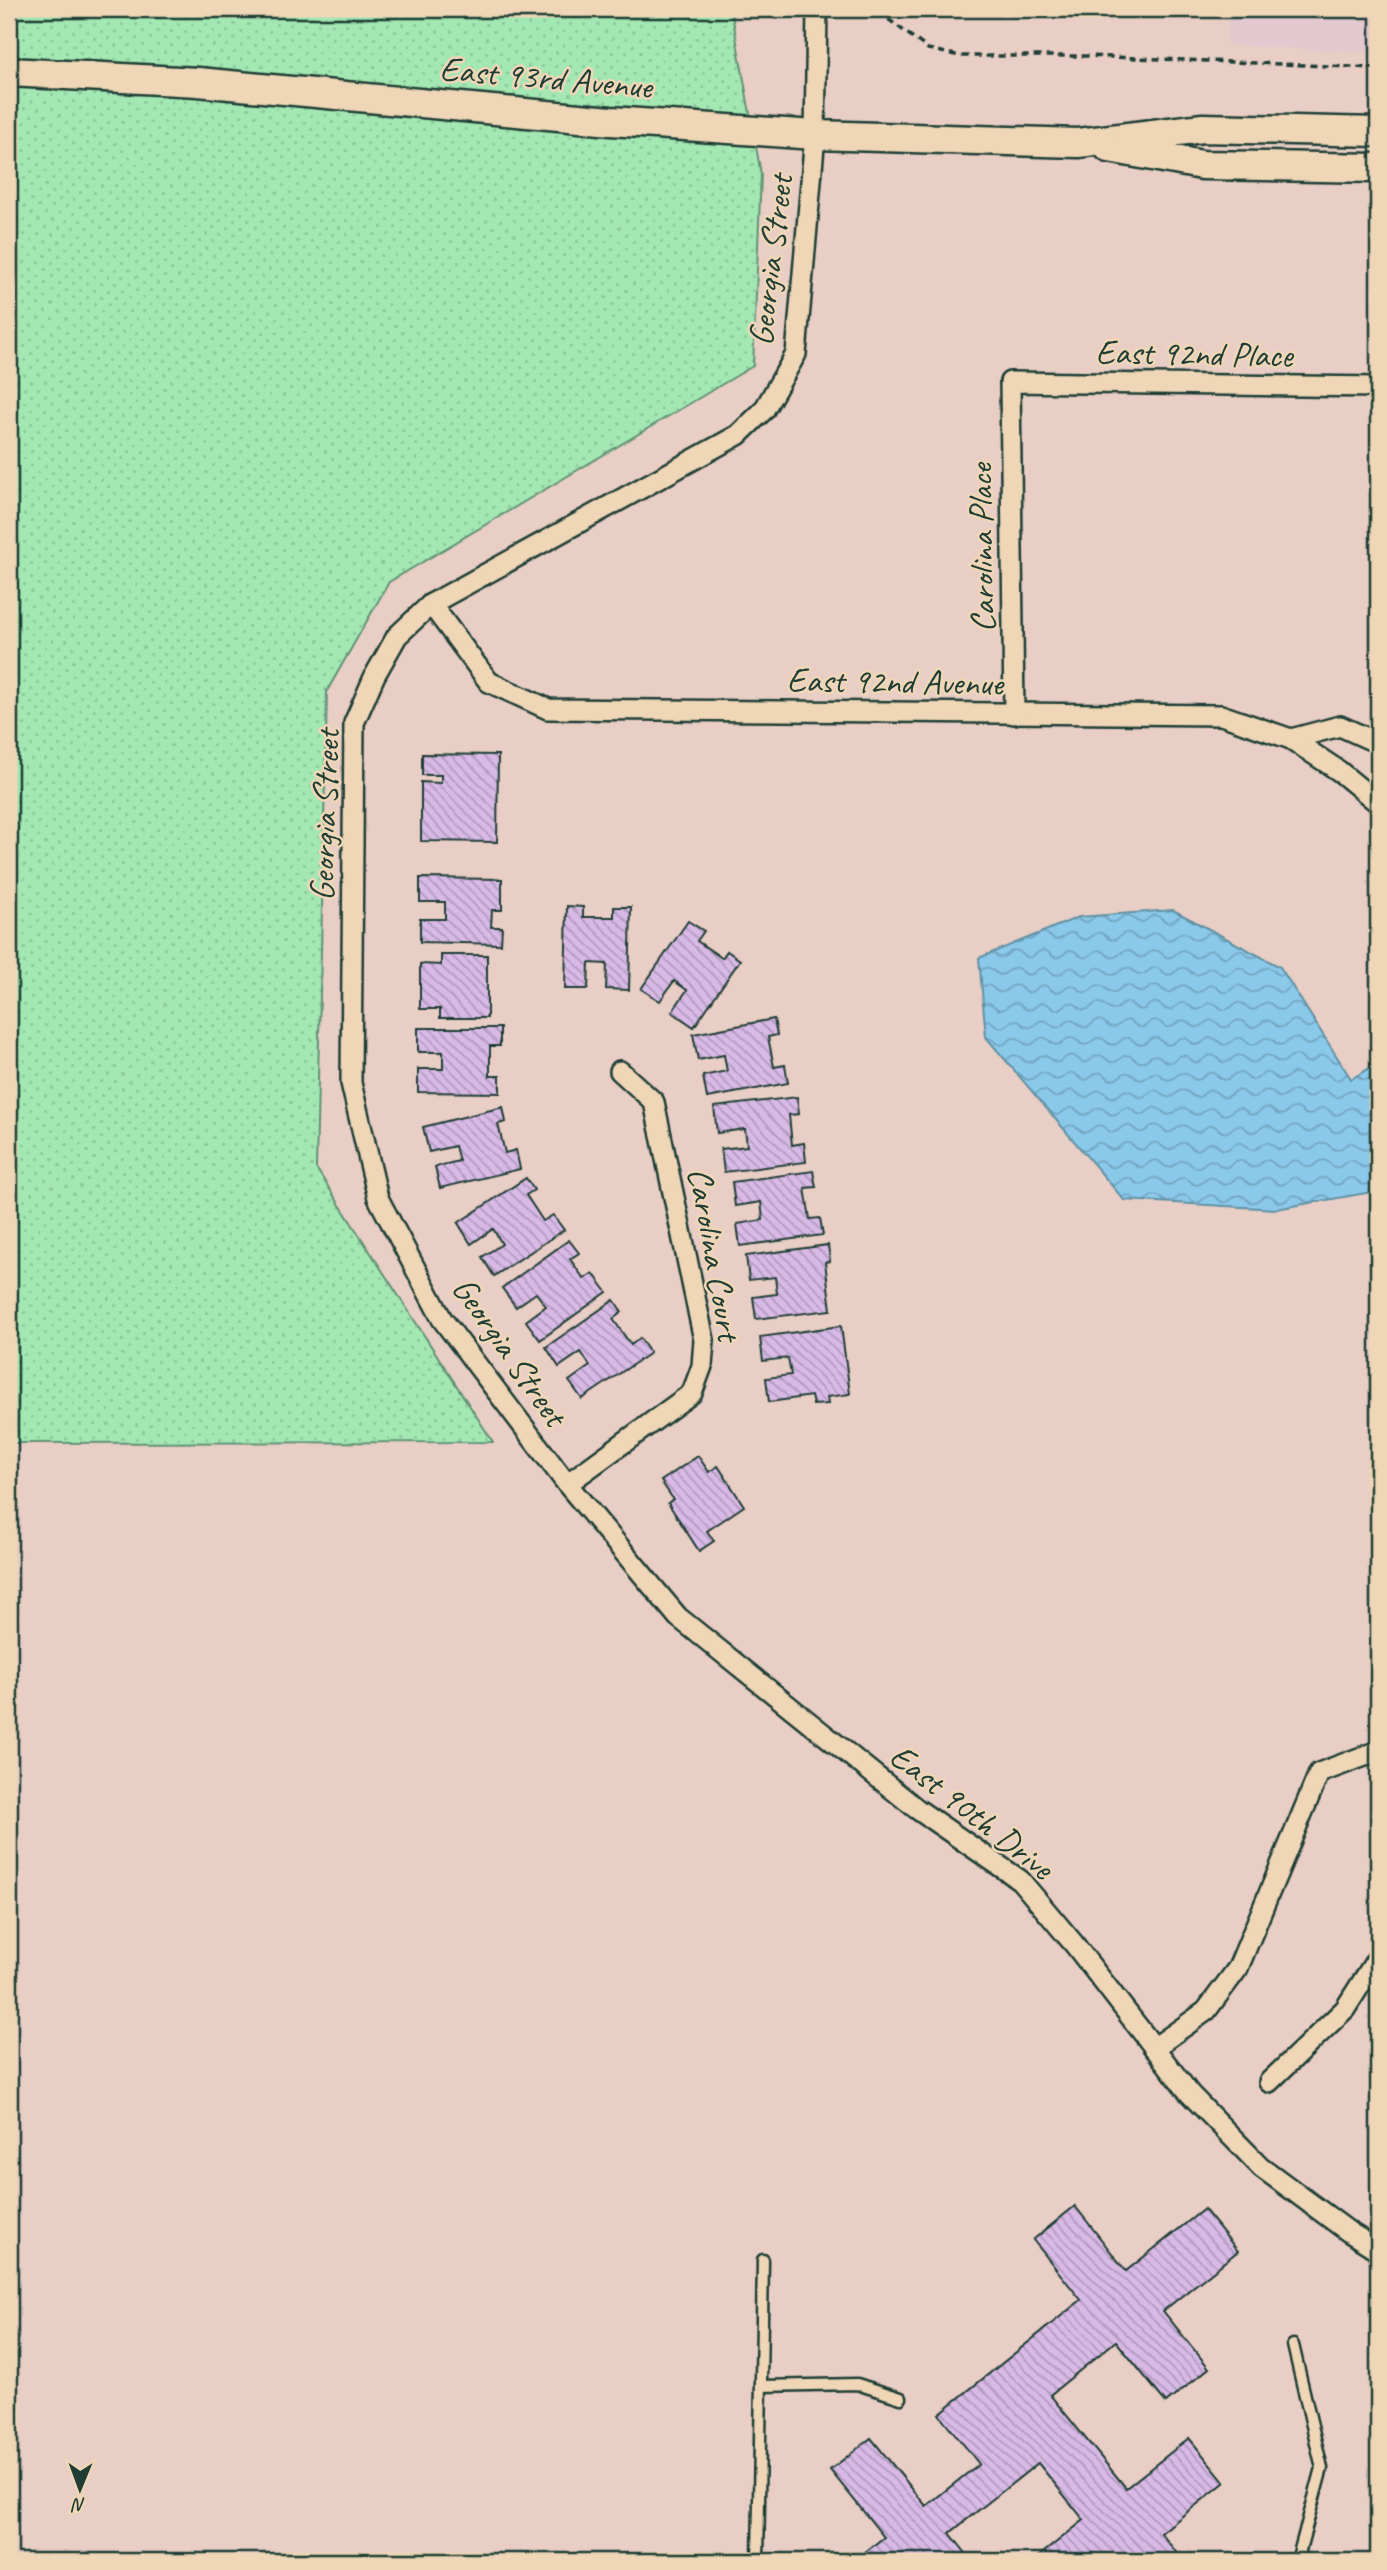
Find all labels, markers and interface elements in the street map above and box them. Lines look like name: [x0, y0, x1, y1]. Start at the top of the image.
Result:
street label: East 93rd Avenue: [438, 46, 656, 109]
street label: Georgia Street: [738, 169, 804, 348]
street label: East 92nd Place: [1095, 329, 1295, 378]
street label: Carolina Place: [957, 461, 1005, 633]
street label: East 92nd Avenue: [787, 657, 1006, 706]
street label: Georgia Street: [299, 725, 350, 902]
street label: Carolina Court: [677, 1164, 752, 1347]
street label: Georgia Street: [442, 1268, 579, 1437]
street label: East 90th Drive: [881, 1733, 1065, 1891]
north arrow: [46, 2454, 116, 2524]
text: N: [70, 2493, 86, 2517]

